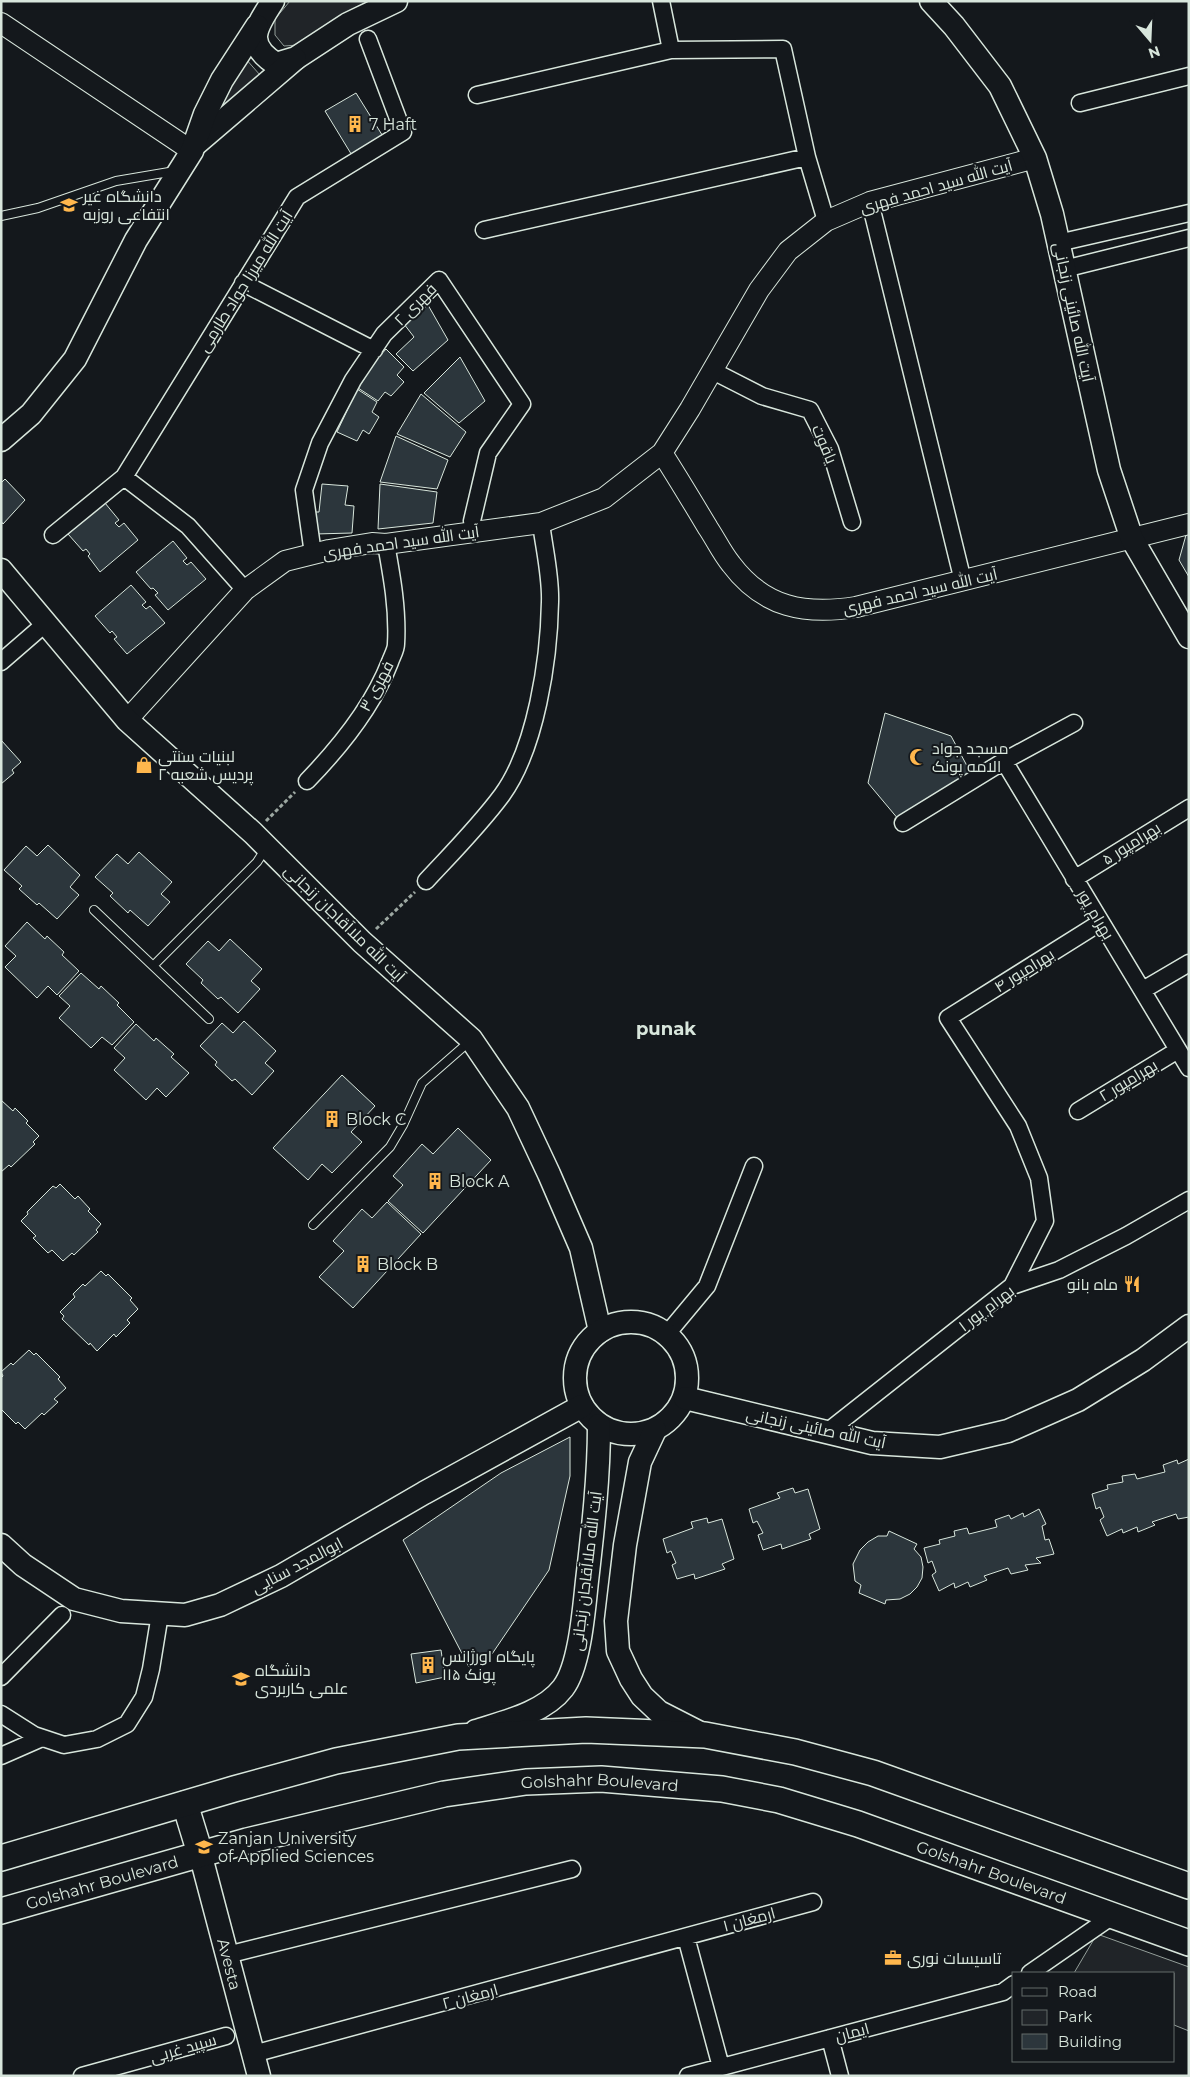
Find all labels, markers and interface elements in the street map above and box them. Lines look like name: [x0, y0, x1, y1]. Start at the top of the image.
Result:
north arrow: [1125, 15, 1175, 65]
text: N: [1146, 42, 1163, 63]
building icon: 7 Haft: [345, 114, 365, 134]
place label: 7 Haft: [369, 115, 417, 134]
street label: آیت الله سید احمد فهری: [857, 154, 1016, 218]
place label: دانشگاه غیر انتفاعی روزبه: [82, 187, 170, 225]
school or university icon: دانشگاه غیر انتفاعی روزبه: [59, 195, 79, 215]
street label: آیت الله میرزا جواد طارمی: [193, 206, 298, 356]
street label: آیت الله صائینی زنجانی: [1048, 240, 1099, 385]
street label: فهری ۲: [390, 279, 441, 330]
street label: یاقوت: [808, 422, 841, 467]
street label: آیت الله سید احمد فهری: [321, 521, 481, 564]
street label: آیت الله سید احمد فهری: [841, 563, 1000, 619]
street label: فهری ۳: [355, 658, 398, 715]
place label: مسجد جواد الامه پونک: [932, 739, 1009, 778]
place label: لبنیات سنتی پردیس شعبه ۲: [158, 747, 254, 786]
mosque icon: مسجد جواد الامه پونک: [908, 747, 928, 767]
shop icon: لبنیات سنتی پردیس شعبه ۲: [134, 755, 154, 775]
street label: بهرامپور ۵: [1099, 818, 1165, 870]
street label: آیت الله ملاآقاجان زنجانی: [280, 860, 410, 987]
street label: بهرام پور: [1071, 885, 1118, 944]
street label: بهرامپور ۴: [991, 945, 1058, 997]
district label: punak: [636, 1018, 696, 1040]
street label: بهرامپور ۲: [1096, 1056, 1162, 1106]
building icon: Block C: [322, 1109, 342, 1129]
place label: Block C: [346, 1110, 406, 1129]
building icon: Block A: [425, 1171, 445, 1191]
place label: Block A: [449, 1172, 510, 1191]
building icon: Block B: [353, 1254, 373, 1274]
place label: Block B: [377, 1255, 438, 1274]
restaurant icon: ماه بانو: [1122, 1274, 1142, 1294]
place label: ماه بانو: [1067, 1275, 1118, 1294]
street label: بهرام پور ۱: [955, 1281, 1019, 1337]
street label: آیت الله صائینی زنجانی: [744, 1403, 888, 1454]
street label: آیت الله ملاآقاجان زنجانی: [566, 1489, 607, 1652]
street label: ابوالمجد سنایی: [248, 1533, 347, 1598]
place label: پایگاه اورژانس ۱۱۵ پونک: [442, 1647, 536, 1686]
building icon: پایگاه اورژانس ۱۱۵ پونک: [418, 1655, 438, 1675]
place label: دانشگاه علمی کاربردی: [255, 1661, 349, 1699]
school or university icon: دانشگاه علمی کاربردی: [231, 1669, 251, 1689]
street label: Golshahr Boulevard: [521, 1770, 679, 1795]
place label: Zanjan University of Applied Sciences: [218, 1829, 374, 1866]
school or university icon: Zanjan University of Applied Sciences: [194, 1837, 214, 1857]
street label: Golshahr Boulevard: [914, 1837, 1069, 1908]
street label: Golshahr Boulevard: [24, 1852, 181, 1913]
street label: ارمغان ۱: [721, 1903, 778, 1937]
street label: Avesta: [213, 1936, 245, 1992]
office icon: تاسیسات نوری: [883, 1948, 903, 1968]
place label: تاسیسات نوری: [907, 1949, 1002, 1969]
legend: [1012, 1972, 1175, 2062]
street label: ارمغان ۲: [440, 1980, 500, 2014]
text: Road: [1058, 1982, 1097, 2001]
text: Park: [1058, 2007, 1092, 2026]
street label: ایمان: [833, 2019, 872, 2047]
street label: سپید غربی: [148, 2030, 219, 2068]
text: Building: [1058, 2032, 1122, 2051]

